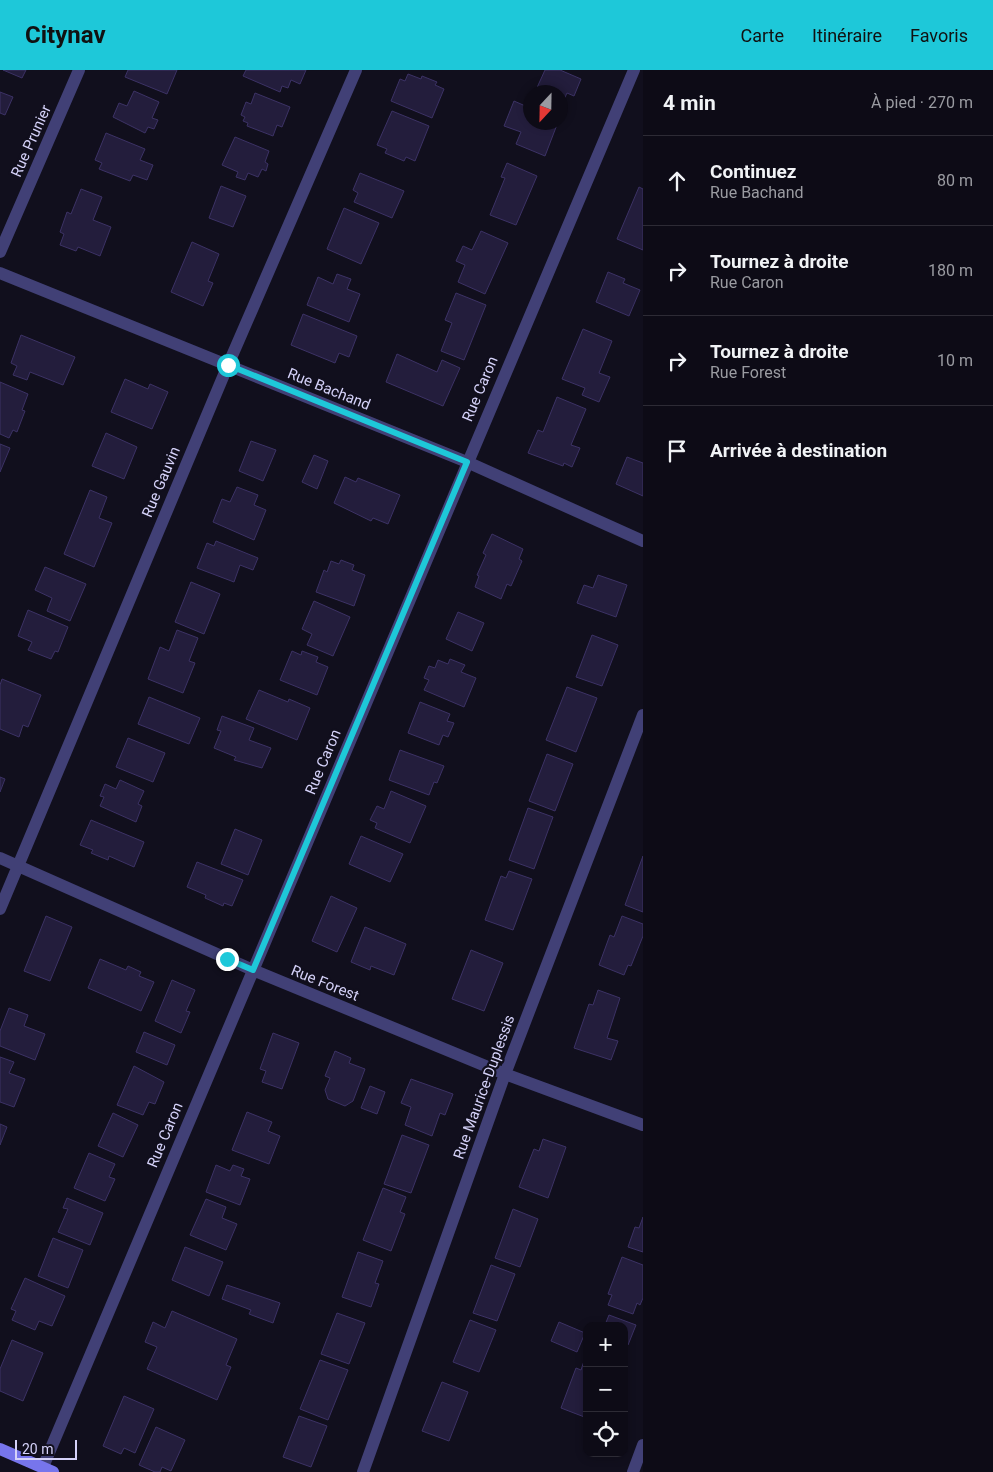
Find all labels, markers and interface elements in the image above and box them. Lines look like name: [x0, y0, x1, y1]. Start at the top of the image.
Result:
text: Citynav: [25, 21, 106, 49]
text: Carte: [741, 25, 784, 46]
text: Itinéraire: [812, 25, 882, 46]
text: Favoris: [910, 25, 968, 46]
north arrow: [523, 85, 568, 130]
text: 4 min: [663, 91, 716, 115]
text: À pied · 270 m: [871, 93, 973, 112]
street label: Rue Prunier: [7, 102, 55, 180]
text: Continuez: [710, 160, 796, 183]
icon: ahead: [663, 167, 691, 195]
text: 80 m: [937, 171, 973, 190]
text: Rue Bachand: [710, 183, 804, 202]
text: Tournez à droite: [710, 250, 849, 273]
icon: right: [663, 257, 691, 285]
text: 180 m: [928, 261, 973, 280]
text: Rue Caron: [710, 273, 783, 292]
text: Tournez à droite: [710, 340, 849, 363]
icon: right: [663, 347, 691, 375]
text: 10 m: [937, 351, 973, 370]
route start: [217, 354, 240, 377]
street label: Rue Caron: [458, 354, 502, 424]
text: Rue Forest: [710, 363, 786, 382]
street label: Rue Bachand: [285, 364, 373, 414]
icon: arrive: [663, 437, 691, 465]
text: Arrivée à destination: [710, 439, 887, 462]
street label: Rue Gauvin: [138, 444, 184, 520]
street label: Rue Caron: [301, 727, 345, 797]
route end: [216, 948, 239, 971]
street label: Rue Forest: [289, 961, 362, 1005]
street label: Rue Maurice-Duplessis: [449, 1012, 519, 1162]
street label: Rue Caron: [143, 1100, 187, 1170]
map controls: [583, 1322, 628, 1457]
button: +: [583, 1322, 628, 1367]
button: −: [583, 1367, 628, 1412]
button: locate: [583, 1412, 628, 1457]
scale bar: [15, 1437, 78, 1460]
text: 20 m: [22, 1441, 54, 1457]

